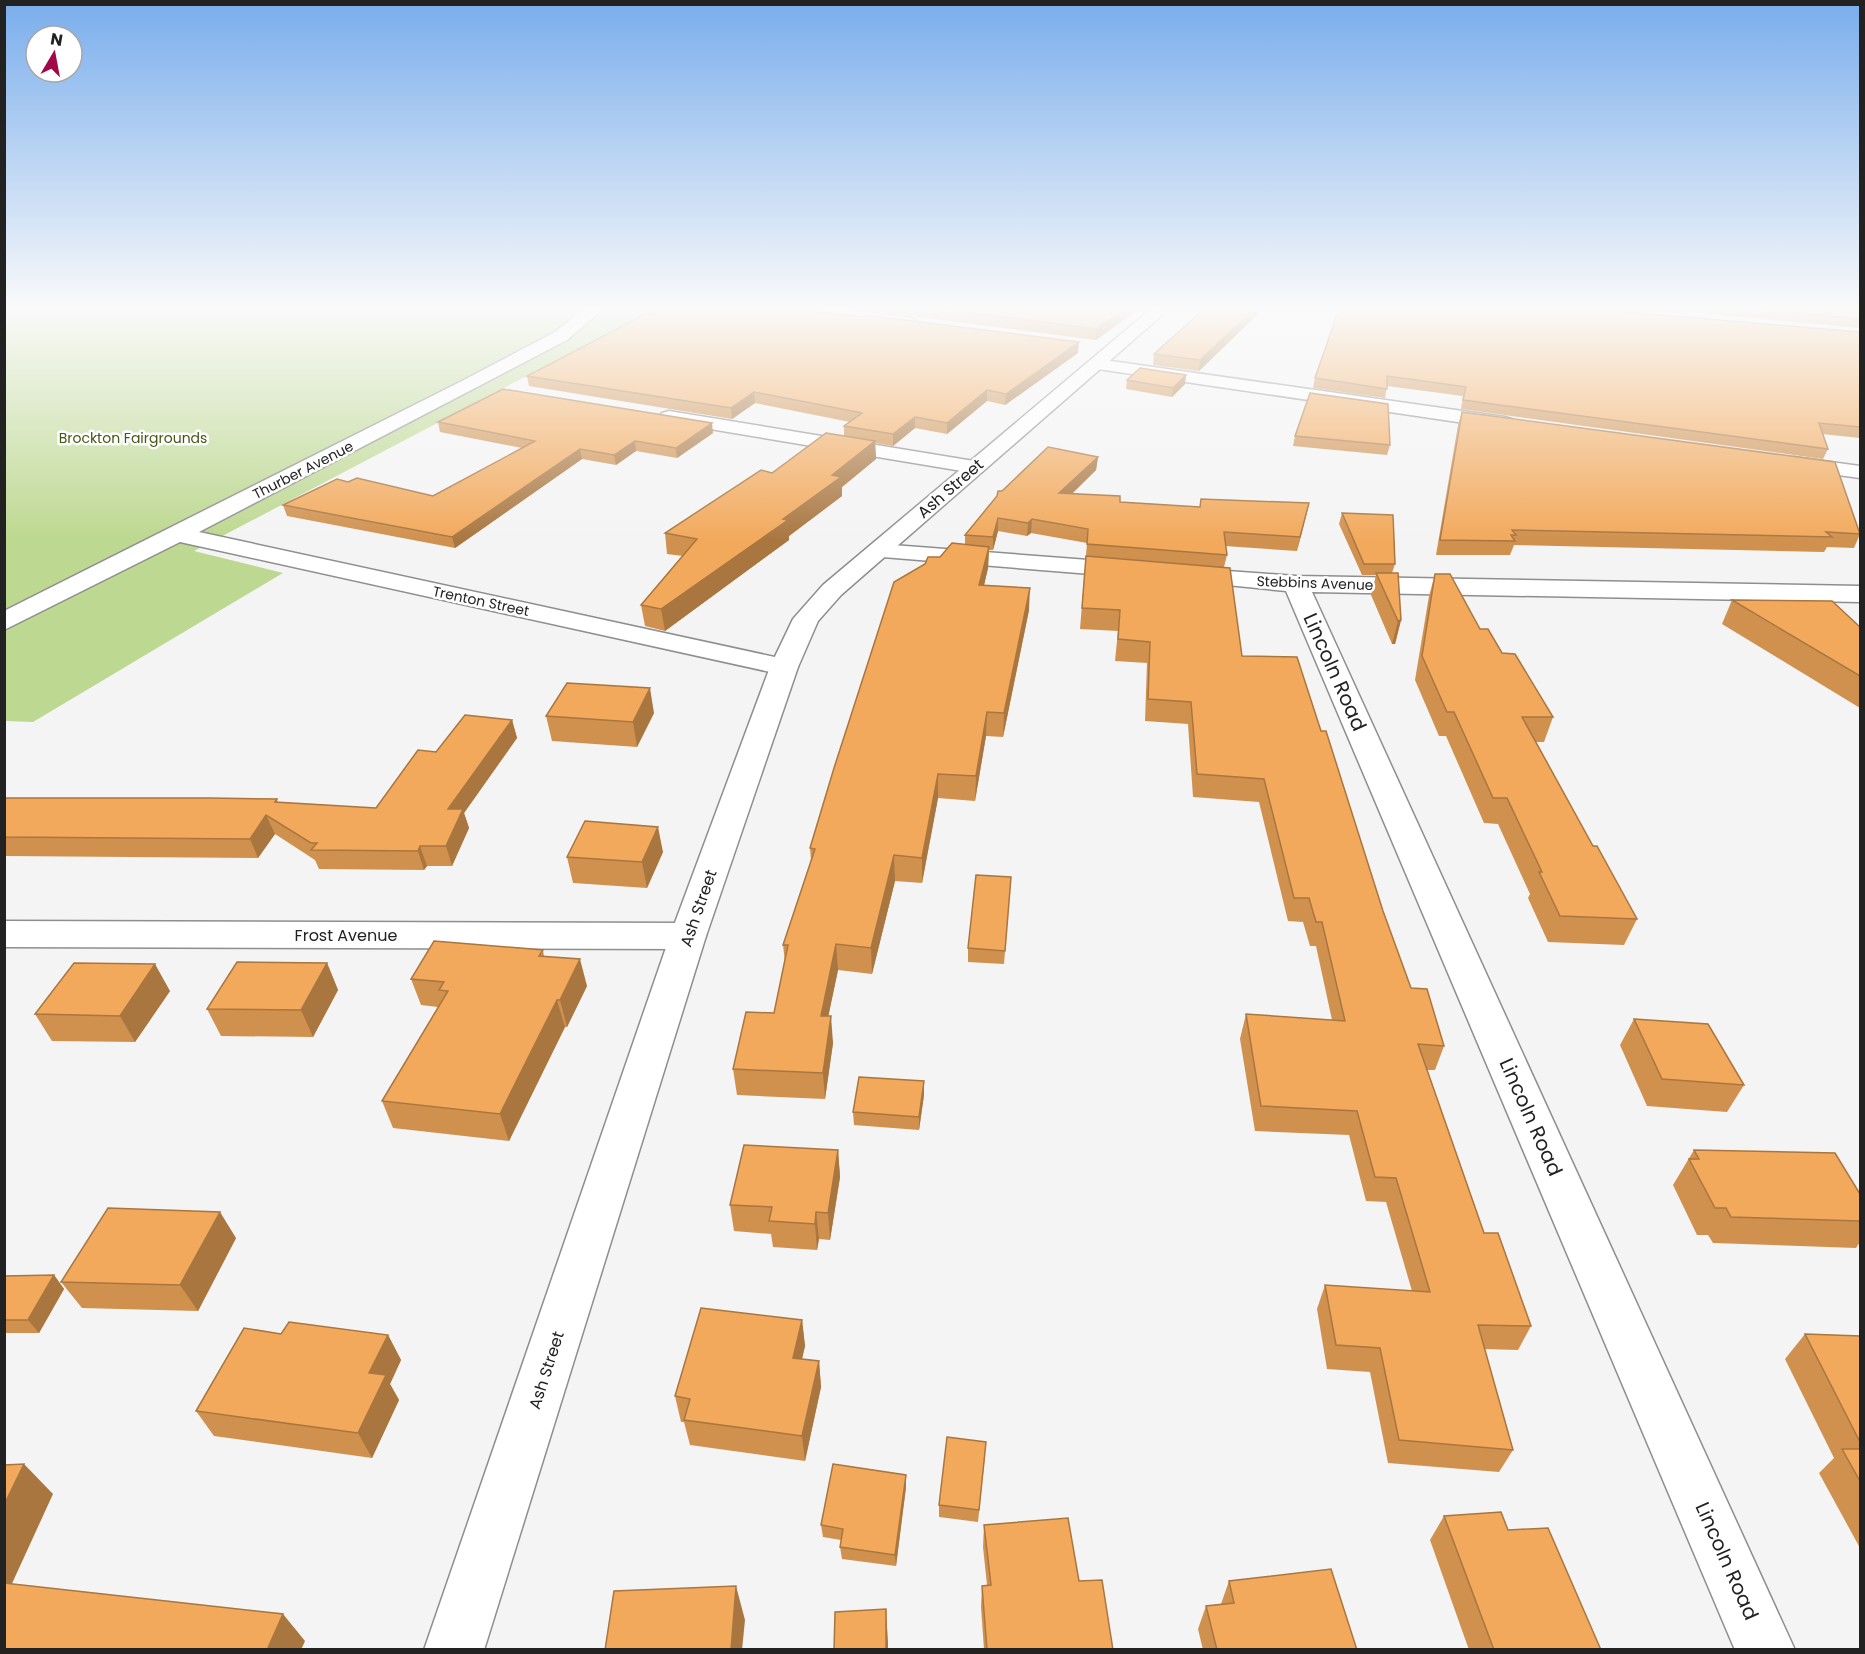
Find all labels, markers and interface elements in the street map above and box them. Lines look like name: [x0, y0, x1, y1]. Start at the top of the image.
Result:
north arrow: [24, 24, 84, 84]
text: N: [49, 27, 64, 52]
park label: Brockton Fairgrounds: [59, 428, 207, 448]
street label: Thurber Avenue: [249, 436, 357, 504]
street label: Ash Street: [912, 453, 988, 523]
street label: Stebbins Avenue: [1256, 571, 1374, 595]
street label: Trenton Street: [431, 581, 531, 621]
street label: Lincoln Road: [1297, 609, 1373, 735]
street label: Ash Street: [674, 866, 723, 950]
street label: Frost Avenue: [295, 924, 397, 947]
street label: Lincoln Road: [1493, 1054, 1569, 1180]
street label: Ash Street: [523, 1328, 570, 1412]
street label: Lincoln Road: [1689, 1498, 1765, 1624]

